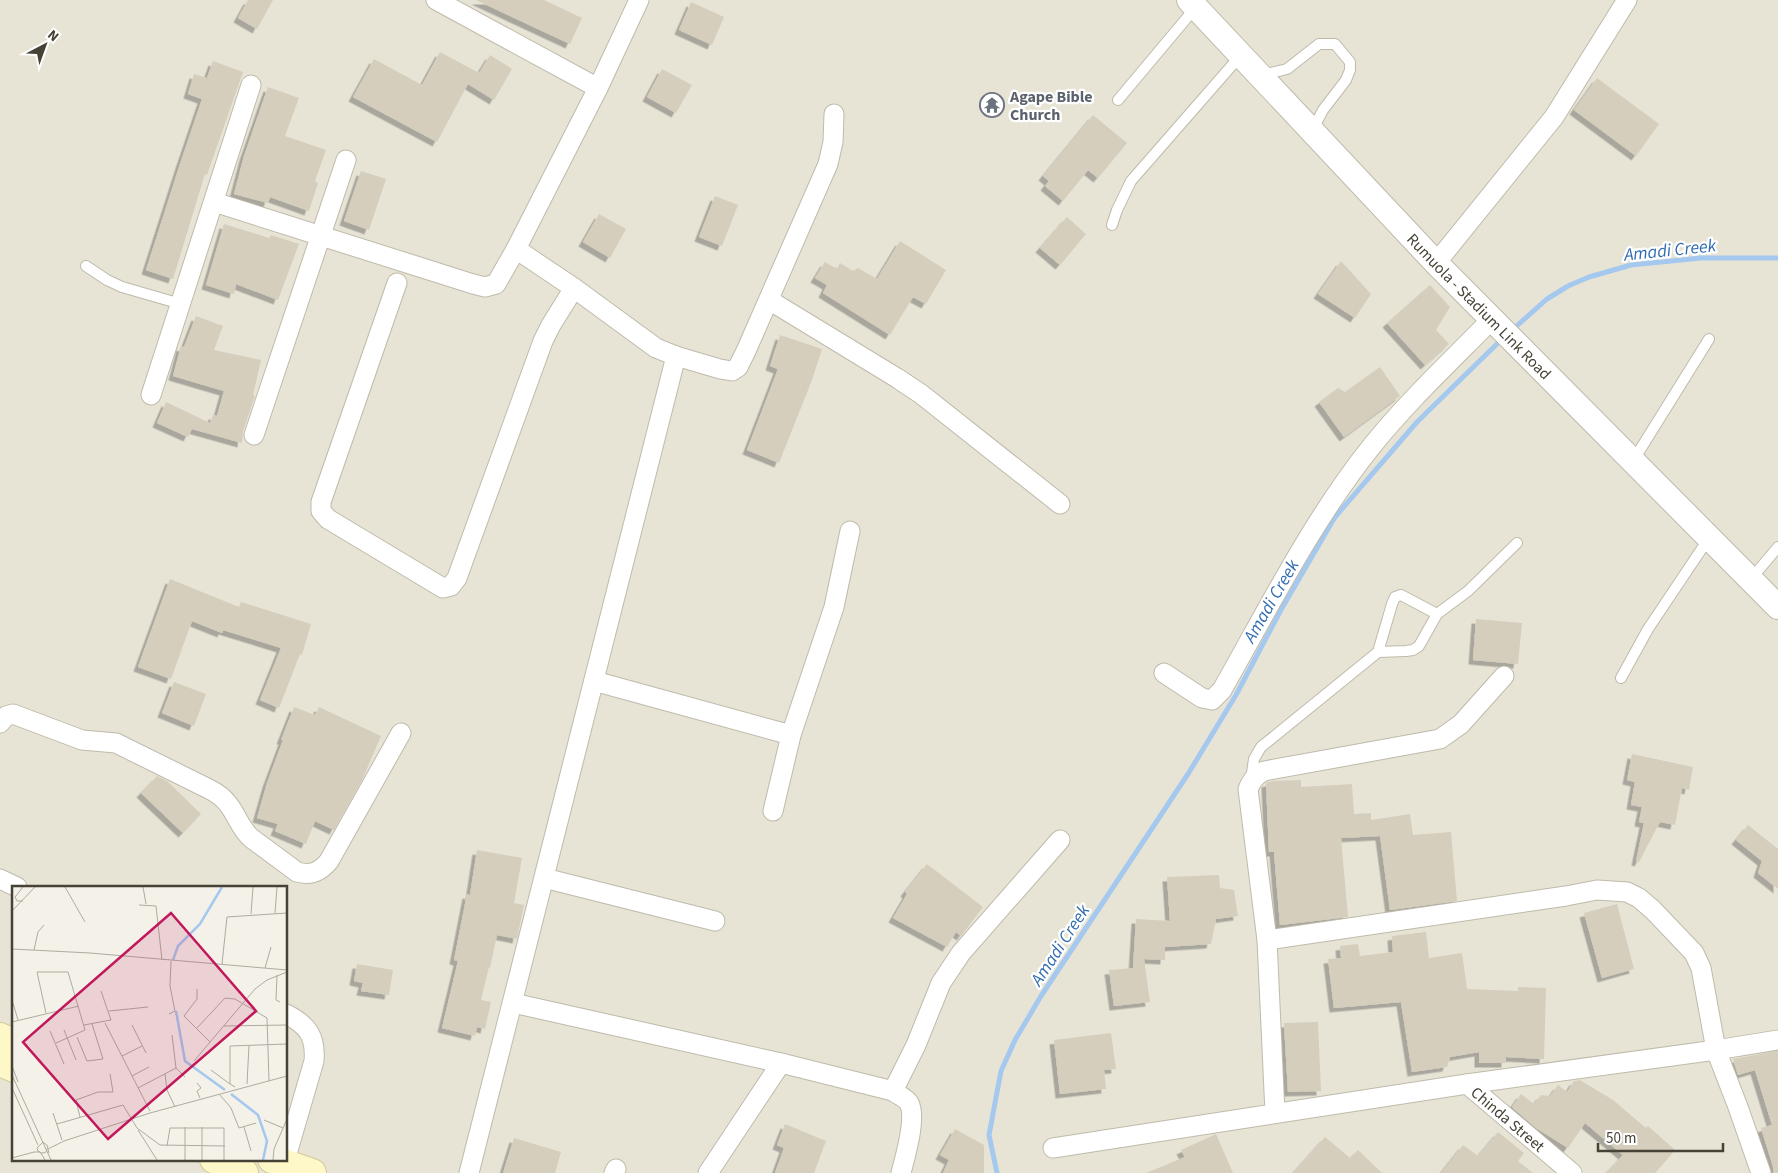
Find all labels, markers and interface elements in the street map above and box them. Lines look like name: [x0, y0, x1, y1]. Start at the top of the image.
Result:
north arrow: [20, 20, 70, 70]
text: N: [43, 25, 63, 47]
place label: Agape Bible Church: [1009, 86, 1093, 126]
temple icon: Agape Bible Church: [979, 92, 1005, 118]
street label: Rumuola - Stadium Link Road: [1402, 229, 1556, 385]
water label: Amadi Creek: [1622, 233, 1718, 268]
water label: Amadi Creek: [1237, 555, 1306, 648]
inset map: [12, 886, 288, 1160]
water label: Amadi Creek: [1024, 899, 1096, 992]
street label: Chinda Street: [1466, 1082, 1550, 1158]
scale bar: [1598, 1120, 1723, 1152]
text: 50 m: [1606, 1128, 1636, 1149]

